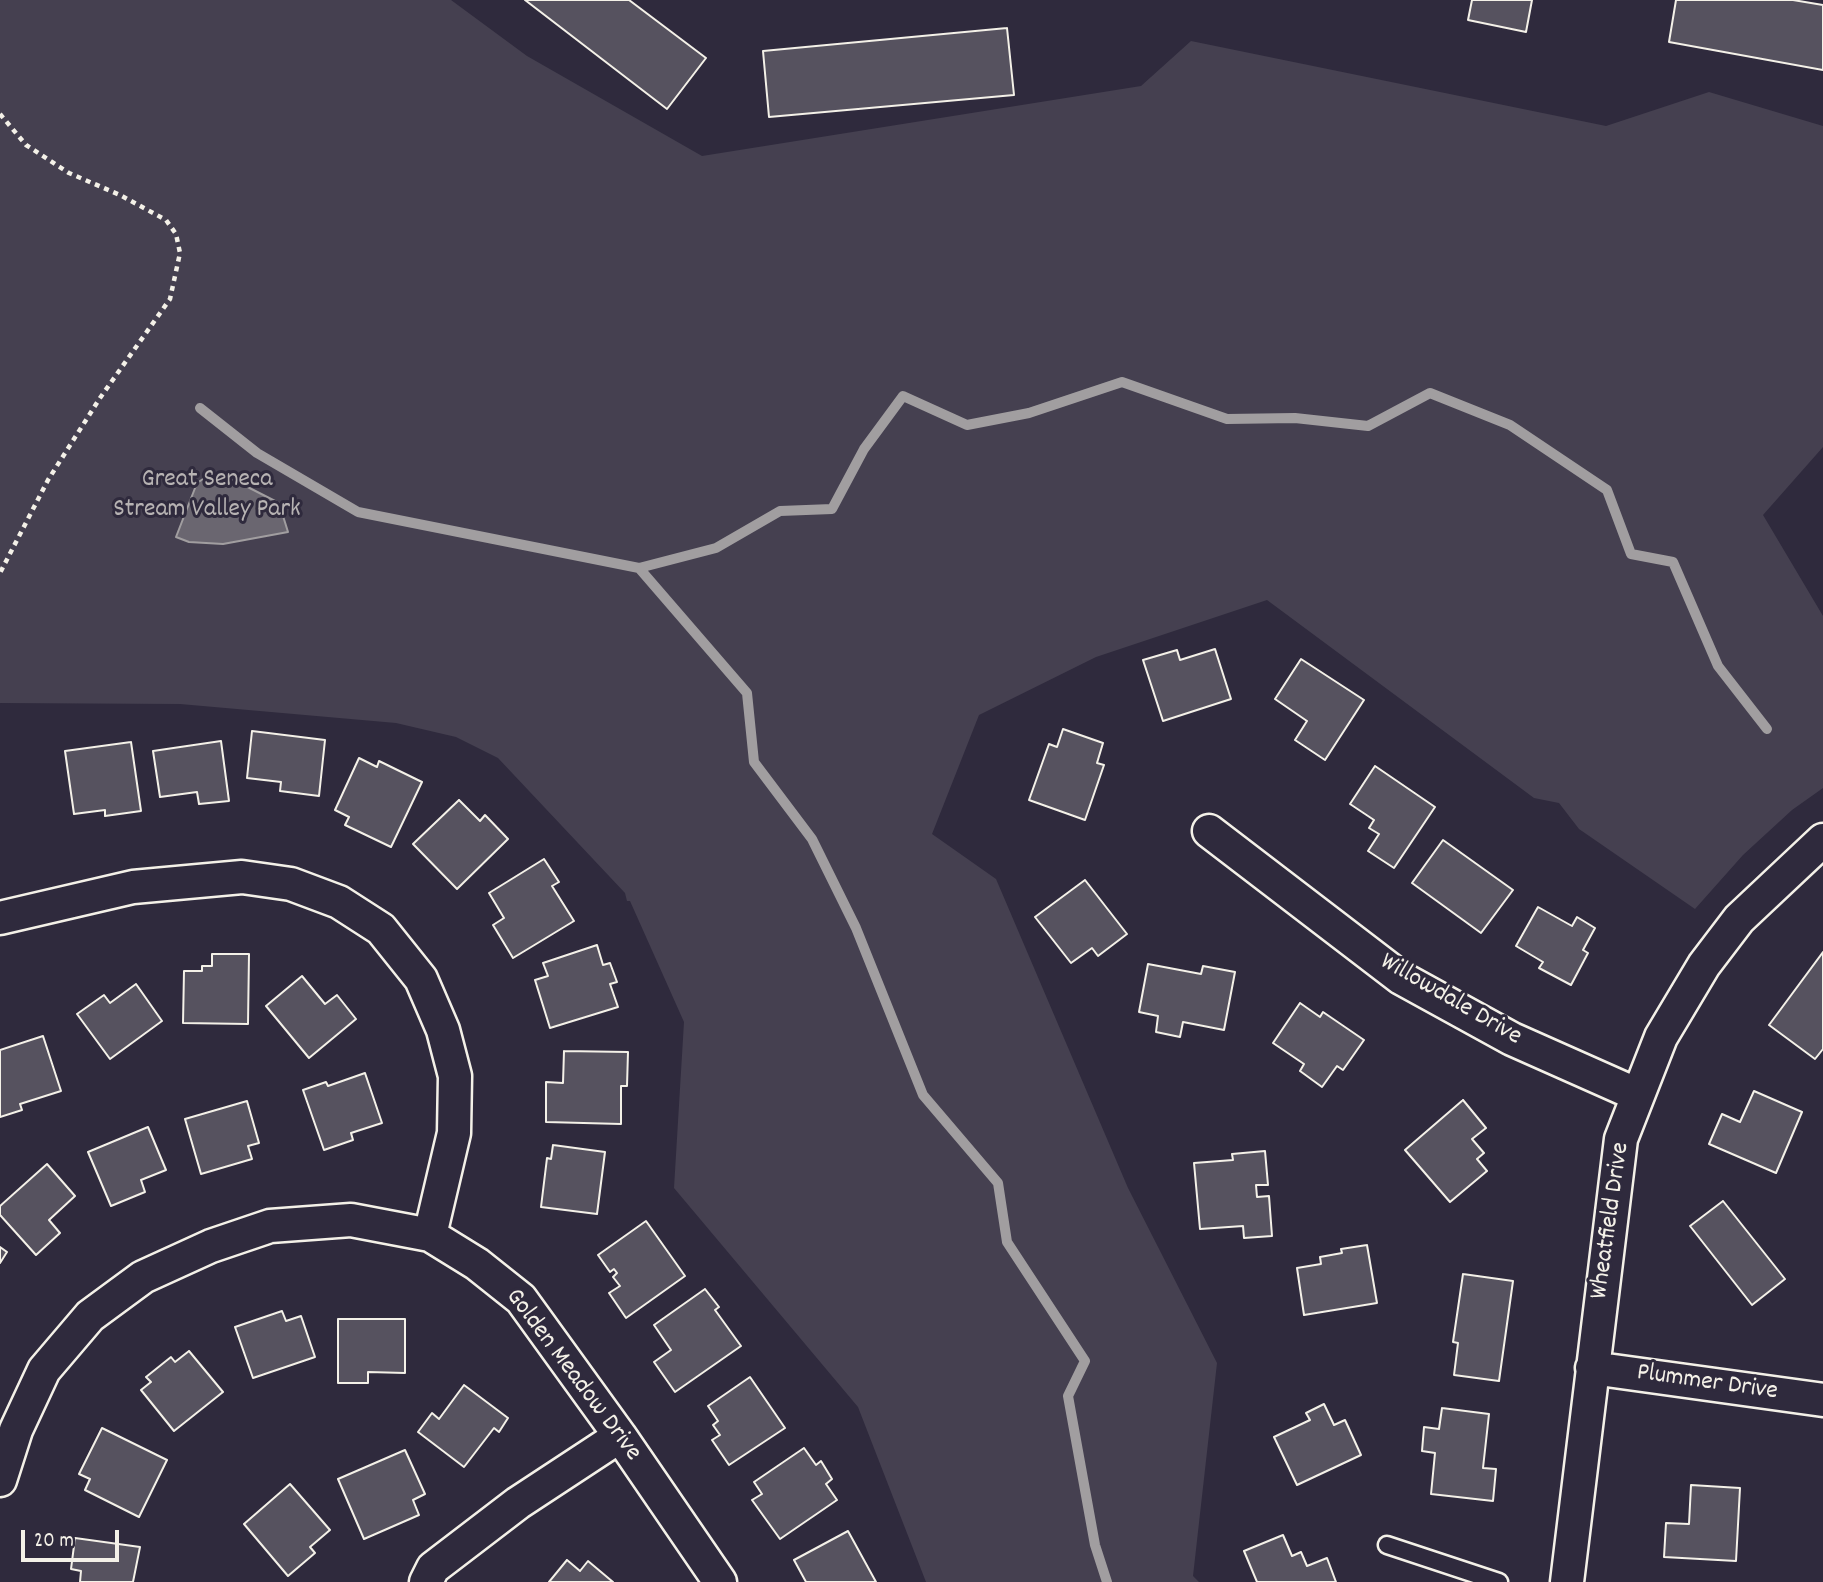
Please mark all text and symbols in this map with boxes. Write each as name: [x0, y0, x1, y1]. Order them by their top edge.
park label: Great Seneca Stream Valley Park: [113, 465, 301, 526]
street label: Willowdale Drive: [1374, 948, 1526, 1054]
street label: Wheatfield Drive: [1586, 1141, 1638, 1301]
street label: Golden Meadow Drive: [497, 1284, 647, 1468]
street label: Plummer Drive: [1634, 1359, 1780, 1409]
scale bar: [24, 1516, 122, 1560]
text: 20 m: [34, 1527, 74, 1557]

